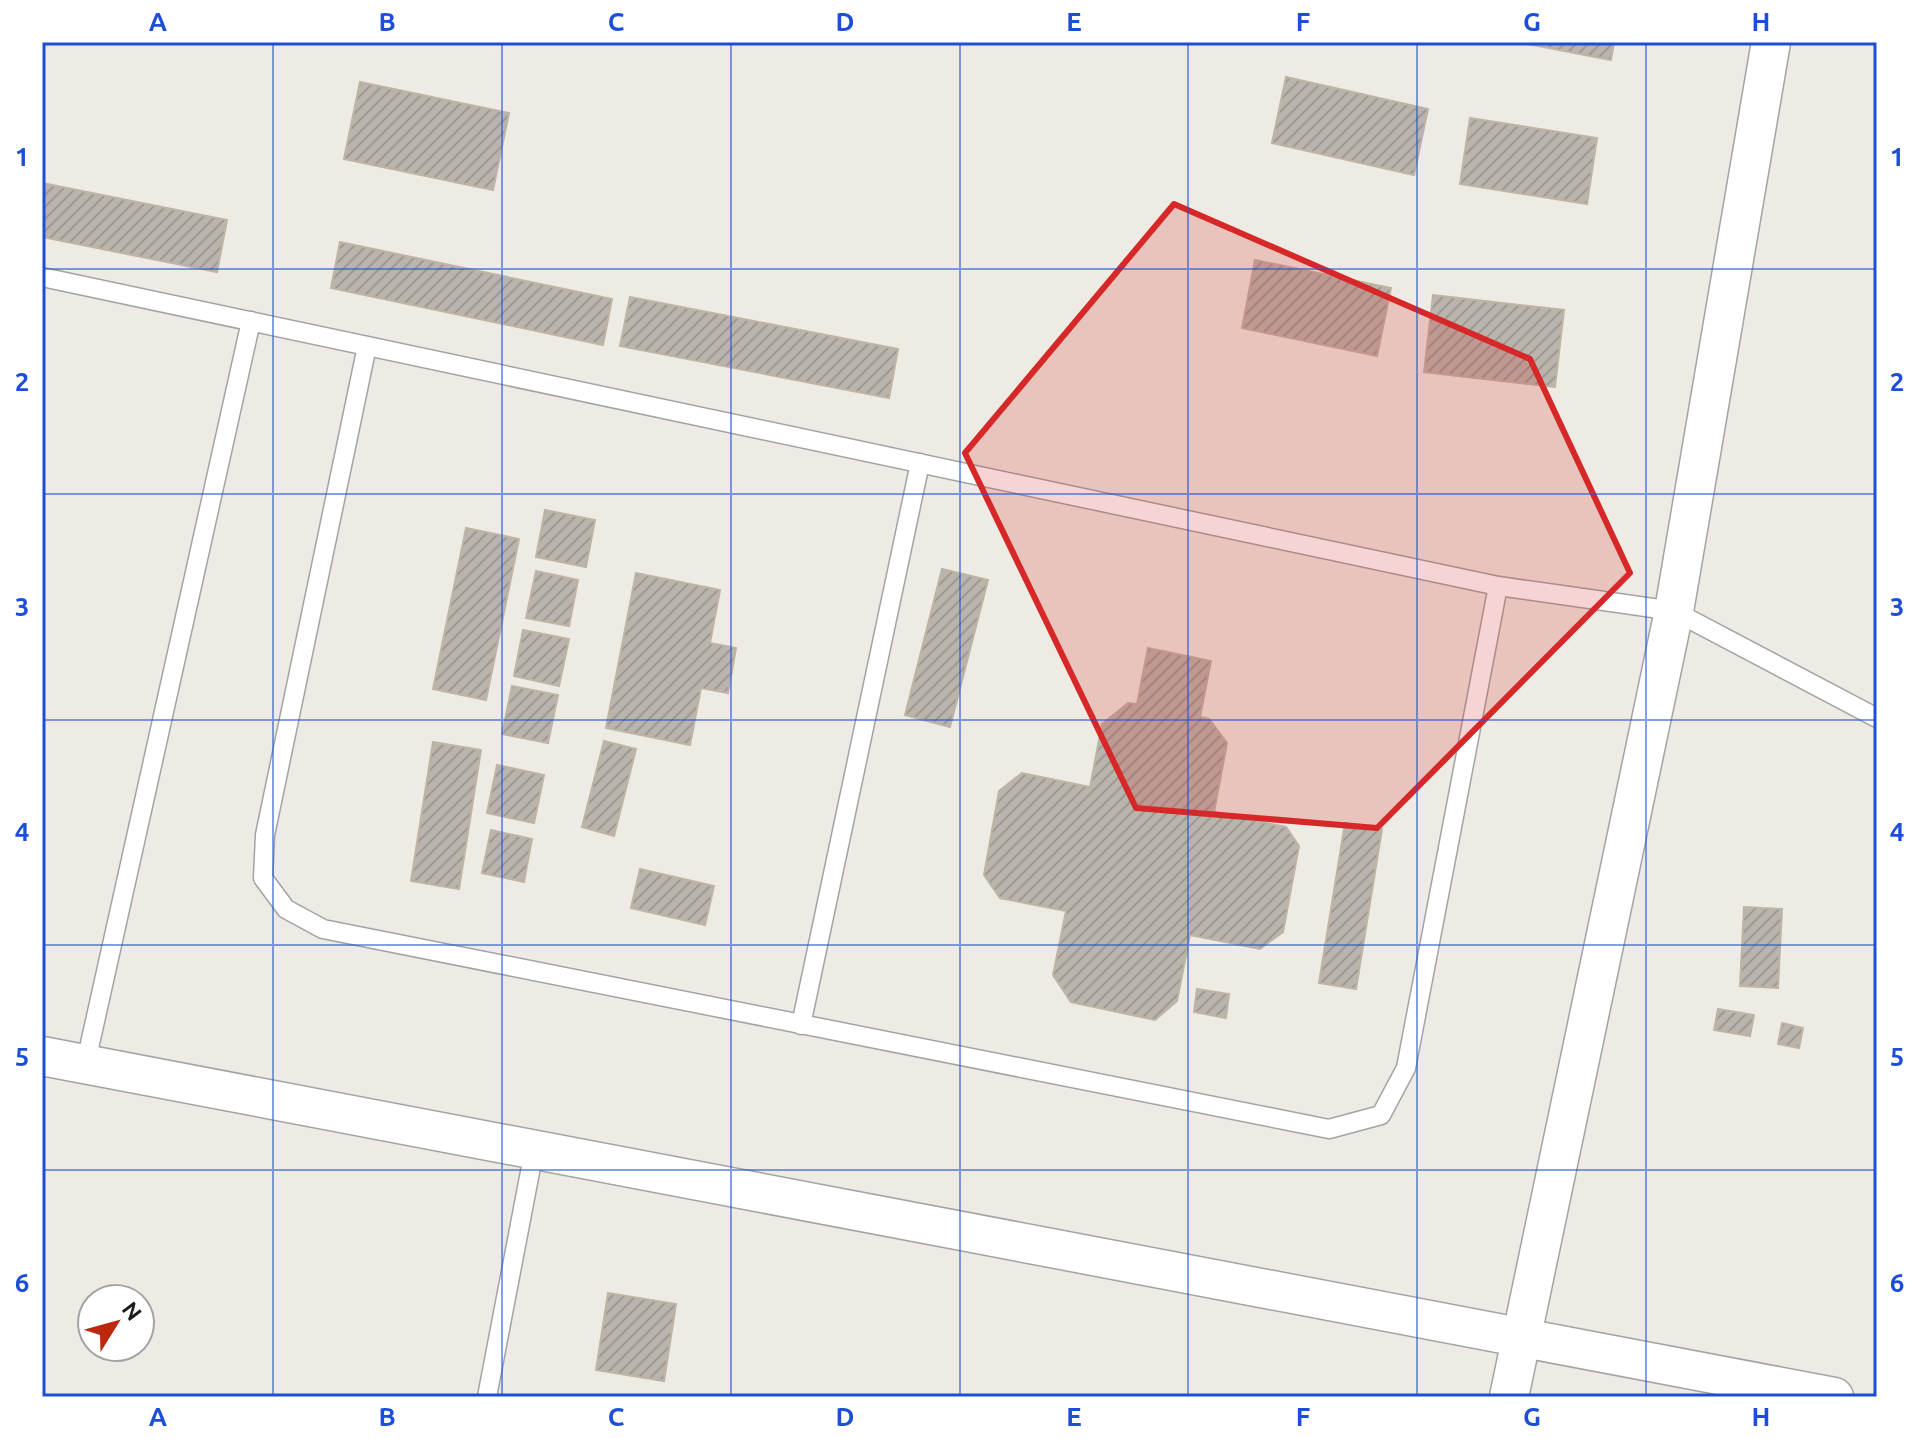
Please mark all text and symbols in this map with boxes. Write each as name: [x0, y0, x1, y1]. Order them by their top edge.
text: A: [149, 7, 168, 36]
text: B: [378, 7, 396, 36]
text: C: [608, 7, 625, 36]
text: D: [836, 7, 854, 36]
text: E: [1066, 7, 1082, 36]
text: F: [1296, 7, 1310, 36]
text: G: [1523, 7, 1541, 36]
text: H: [1752, 7, 1770, 36]
text: 1: [15, 142, 29, 171]
text: 1: [1890, 142, 1904, 171]
text: 2: [15, 367, 29, 396]
text: 2: [1890, 367, 1904, 396]
text: 3: [15, 592, 29, 621]
text: 3: [1890, 592, 1904, 621]
text: 4: [15, 817, 29, 846]
text: 4: [1890, 817, 1904, 846]
text: 5: [15, 1042, 29, 1071]
text: 5: [1890, 1042, 1904, 1071]
text: 6: [15, 1268, 29, 1297]
text: 6: [1890, 1268, 1904, 1297]
north arrow: [76, 1283, 156, 1363]
text: N: [117, 1297, 147, 1325]
text: A: [149, 1402, 168, 1431]
text: B: [378, 1402, 396, 1431]
text: C: [608, 1402, 625, 1431]
text: D: [836, 1402, 854, 1431]
text: E: [1066, 1402, 1082, 1431]
text: F: [1296, 1402, 1310, 1431]
text: G: [1523, 1402, 1541, 1431]
text: H: [1752, 1402, 1770, 1431]

